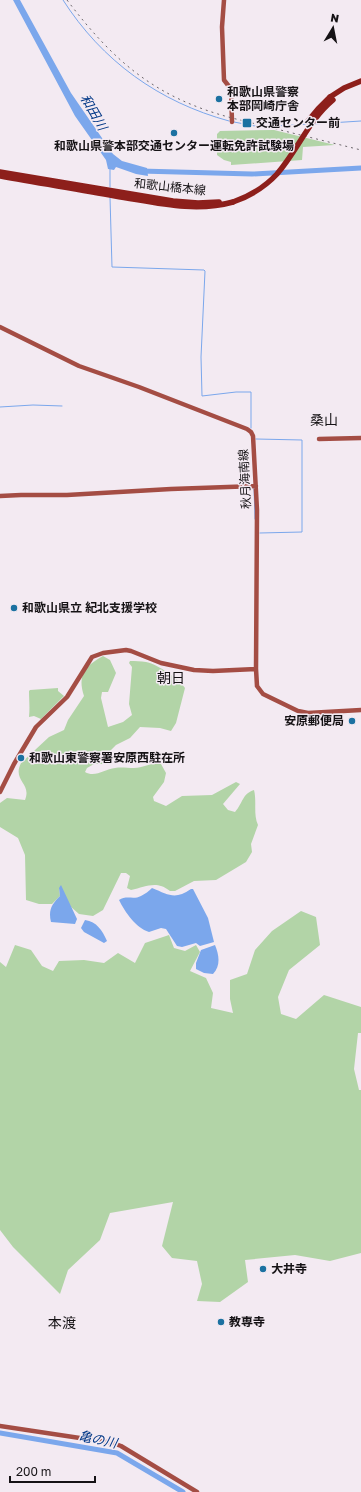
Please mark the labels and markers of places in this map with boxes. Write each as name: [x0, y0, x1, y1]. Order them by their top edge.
place label: 和歌山県警察 本部岡崎庁舎: [227, 84, 299, 113]
marker: 和歌山県警察 本部岡崎庁舎: [214, 94, 224, 104]
place label: 交通センター前: [256, 115, 340, 130]
marker: 交通センター前: [241, 117, 253, 129]
marker: 和歌山県警本部交通センター運転免許試験場: [169, 128, 179, 138]
place label: 和歌山県警本部交通センター運転免許試験場: [54, 138, 294, 153]
place label: 和歌山県立 紀北支援学校: [22, 600, 157, 615]
marker: 和歌山県立 紀北支援学校: [9, 603, 19, 613]
place label: 安原郵便局: [284, 713, 344, 728]
marker: 安原郵便局: [347, 716, 357, 726]
place label: 和歌山東警察署安原西駐在所: [29, 750, 185, 765]
marker: 和歌山東警察署安原西駐在所: [16, 753, 26, 763]
place label: 大井寺: [271, 1261, 307, 1276]
marker: 大井寺: [258, 1264, 268, 1274]
place label: 教専寺: [229, 1314, 265, 1329]
marker: 教専寺: [216, 1317, 226, 1327]

